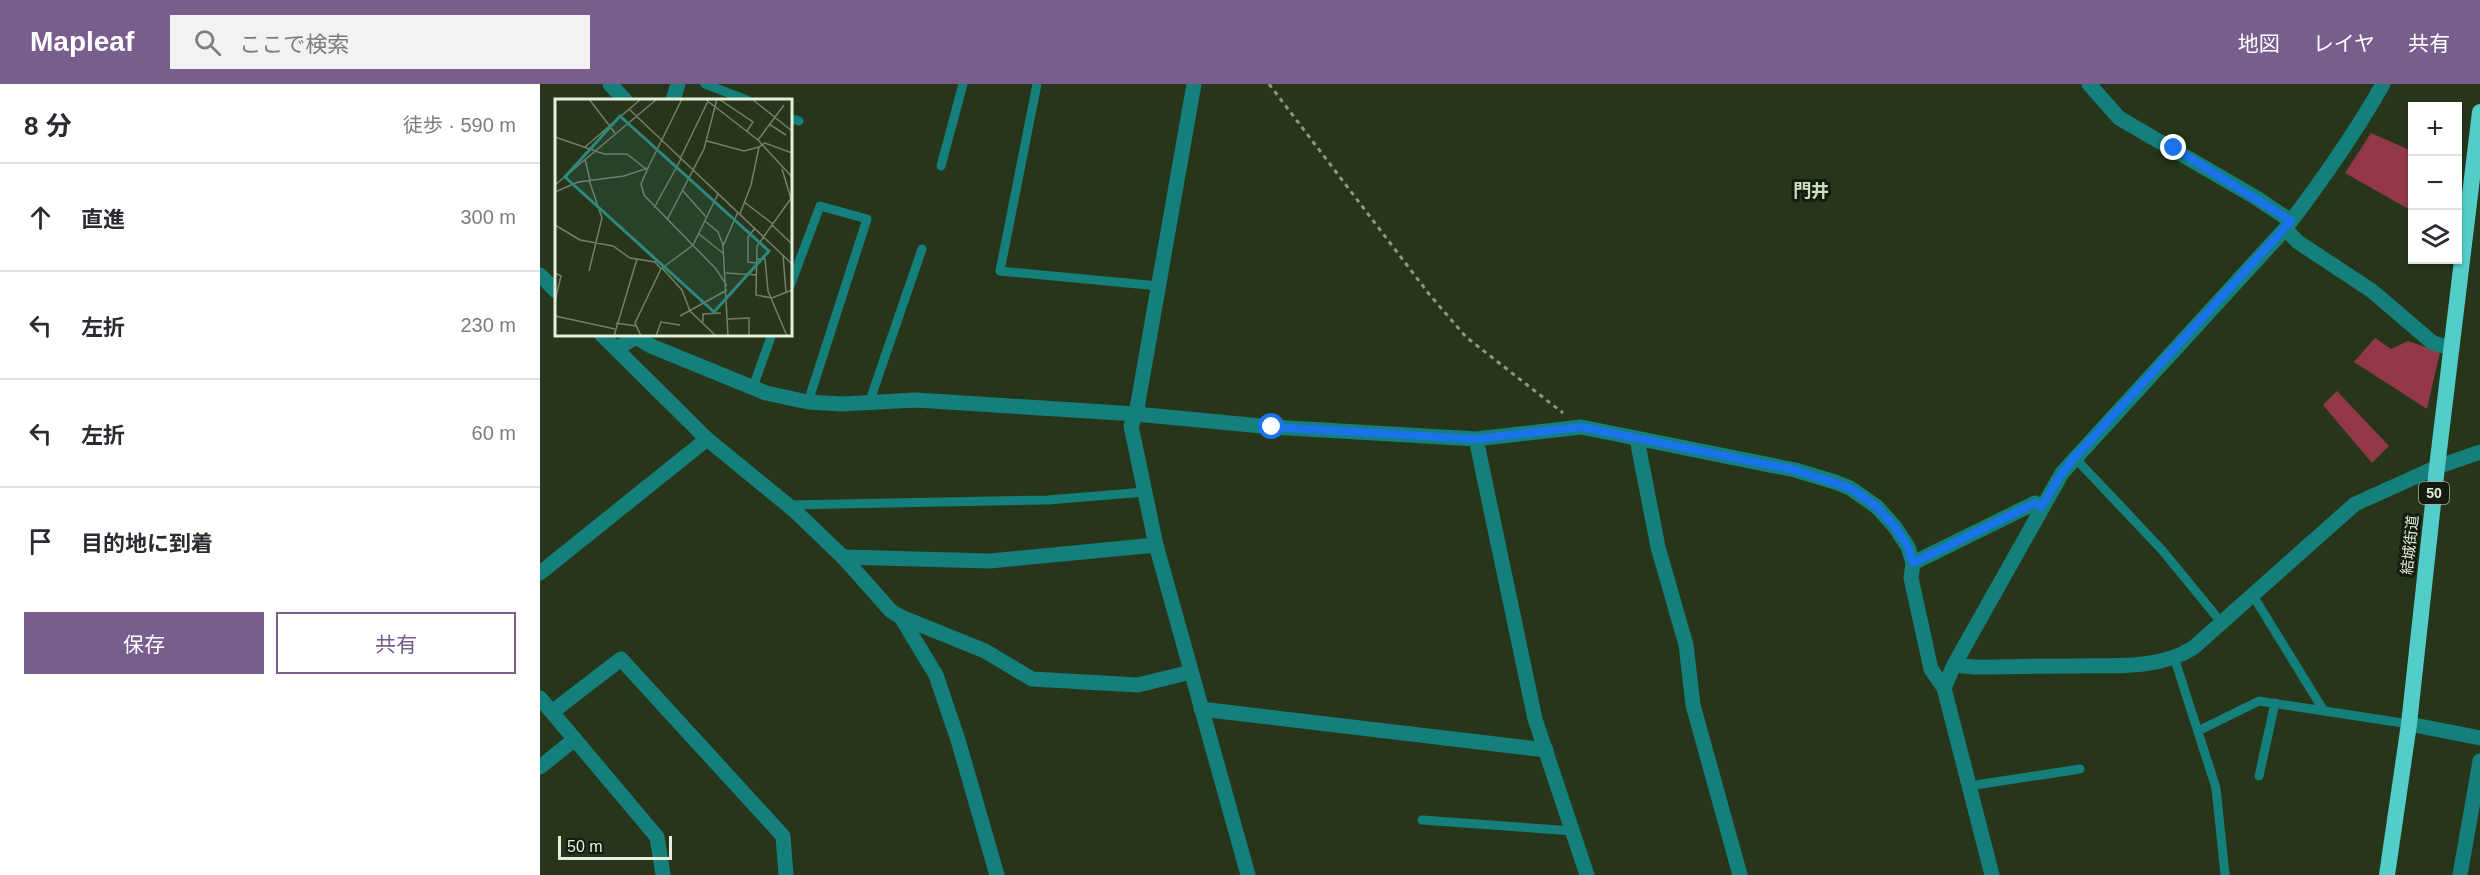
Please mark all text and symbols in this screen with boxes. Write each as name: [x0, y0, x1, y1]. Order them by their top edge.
search box: [170, 15, 590, 69]
text: Mapleaf: [30, 26, 134, 57]
icon: search: [191, 26, 224, 59]
text: ここで検索: [239, 32, 349, 57]
text: 地図: [2238, 32, 2280, 55]
text: レイヤ: [2313, 32, 2375, 55]
text: 共有: [2408, 32, 2450, 55]
inset map: [555, 99, 792, 336]
map controls: [2408, 102, 2462, 264]
button: +: [2408, 102, 2462, 156]
text: 8 分: [24, 111, 72, 141]
text: 徒歩 · 590 m: [403, 114, 516, 136]
route end: [2160, 134, 2186, 160]
button: −: [2408, 156, 2462, 210]
district label: 門井: [1793, 181, 1829, 201]
icon: ahead: [24, 201, 57, 234]
text: 300 m: [460, 206, 516, 228]
text: 直進: [81, 207, 125, 232]
button: layers: [2408, 210, 2462, 264]
icon: left: [24, 309, 57, 342]
text: 230 m: [460, 314, 516, 336]
text: 左折: [81, 315, 125, 340]
route start: [1258, 413, 1284, 439]
icon: left: [24, 417, 57, 450]
text: 60 m: [472, 422, 516, 444]
text: 左折: [81, 423, 125, 448]
road number: 50: [2419, 482, 2449, 504]
street label: 結城街道: [2398, 514, 2421, 576]
icon: arrive: [24, 525, 57, 558]
text: 目的地に到着: [81, 531, 213, 556]
button: 保存: [24, 612, 264, 674]
button: 共有: [276, 612, 516, 674]
scale bar: [558, 833, 672, 860]
text: 50 m: [567, 838, 603, 855]

